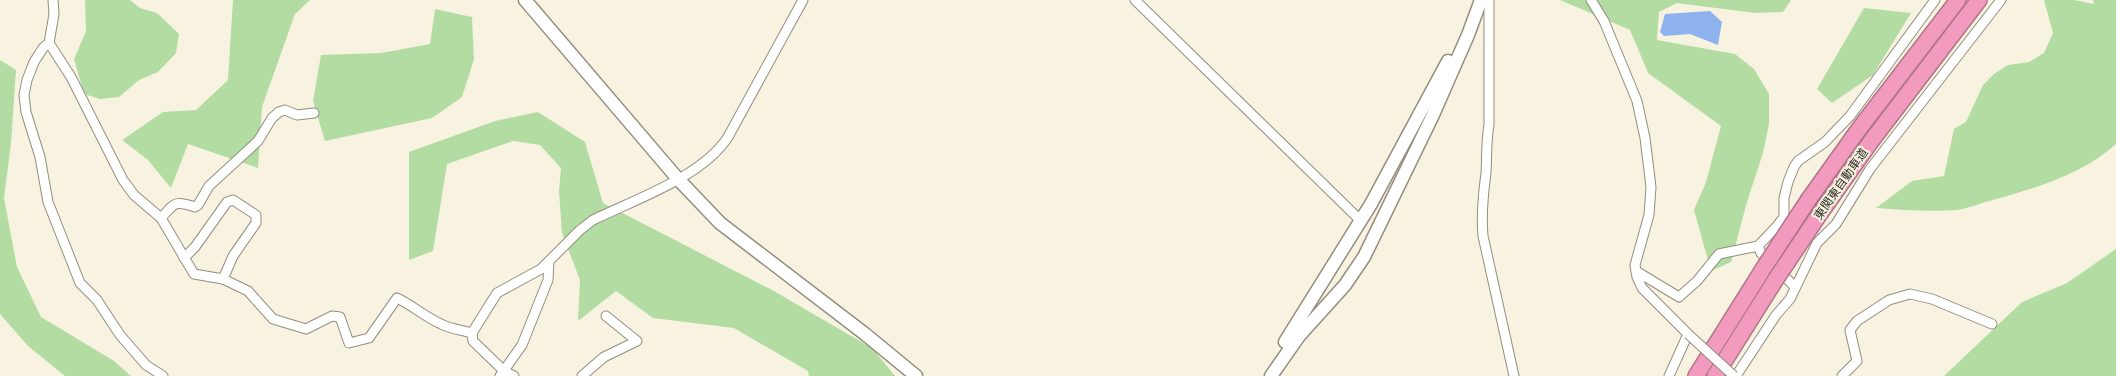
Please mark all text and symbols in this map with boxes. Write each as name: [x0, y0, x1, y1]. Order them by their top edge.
street label: 東関東自動車道: [1811, 146, 1871, 222]

